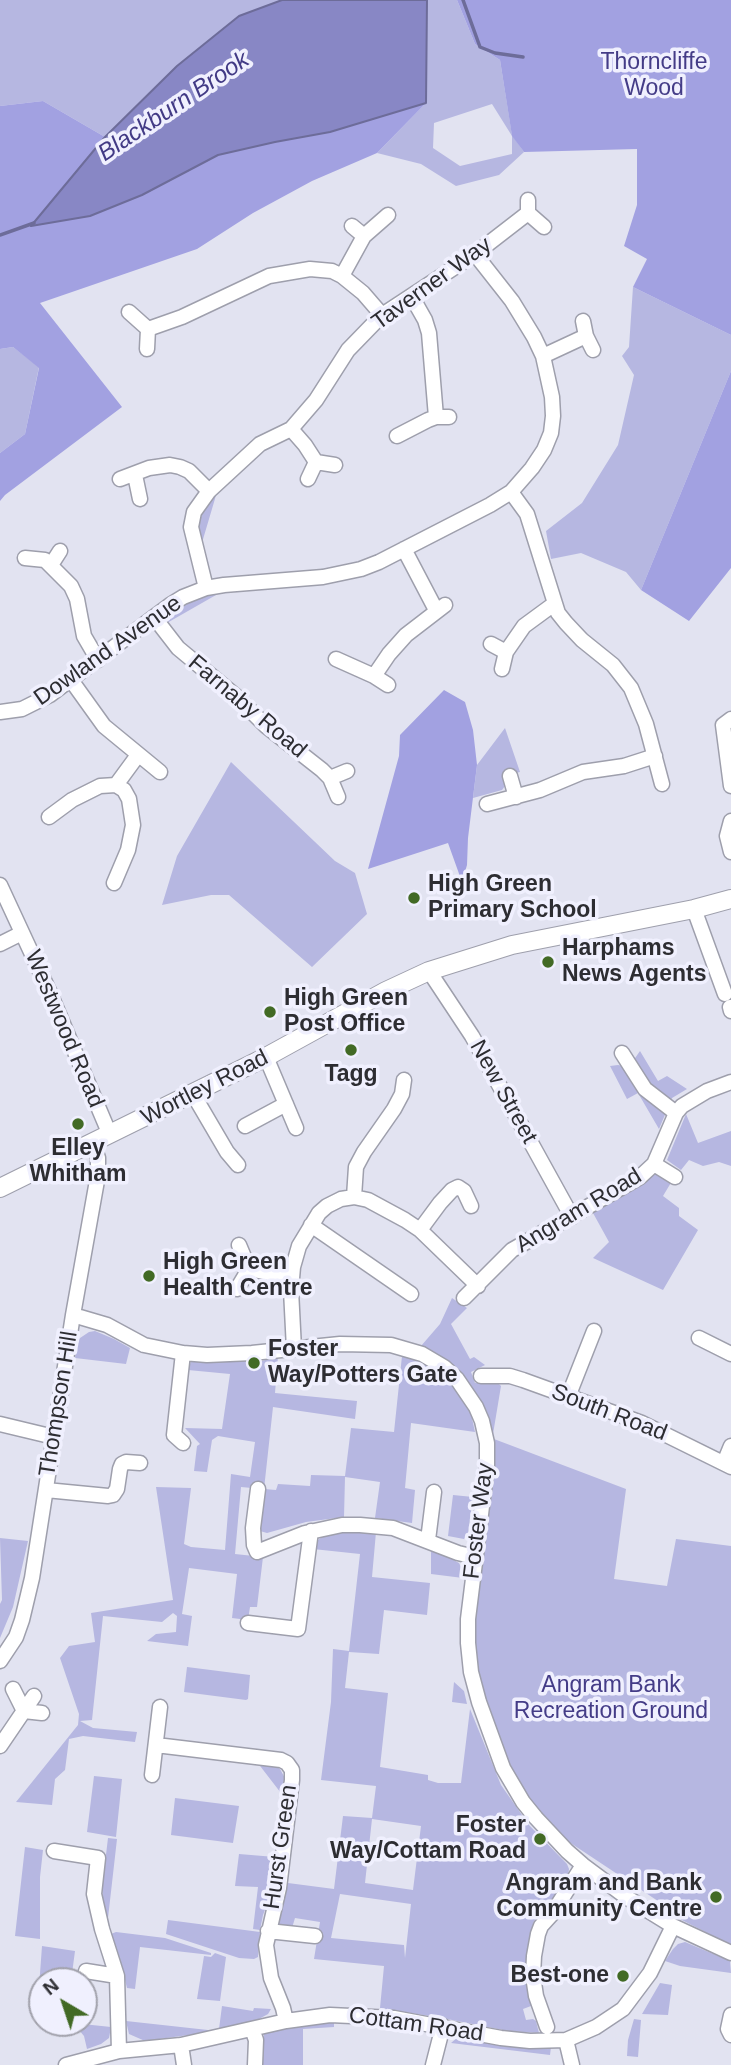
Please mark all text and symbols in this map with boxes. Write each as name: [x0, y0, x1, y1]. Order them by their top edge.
water label: Blackburn Brook: [93, 46, 255, 168]
park label: Thorncliffe Wood: [601, 49, 707, 103]
street label: Taverner Way: [367, 231, 497, 337]
street label: Dowland Avenue: [29, 590, 187, 712]
street label: Farnaby Road: [182, 650, 312, 764]
place label: High Green Primary School: [428, 871, 597, 925]
marker: High Green Primary School: [406, 890, 422, 906]
place label: Harphams News Agents: [562, 935, 706, 989]
street label: Westwood Road: [18, 946, 110, 1112]
marker: Harphams News Agents: [540, 954, 556, 970]
place label: High Green Post Office: [284, 985, 408, 1039]
marker: High Green Post Office: [262, 1004, 278, 1020]
street label: New Street: [463, 1036, 543, 1148]
marker: Tagg: [343, 1042, 359, 1058]
street label: Wortley Road: [137, 1044, 273, 1132]
place label: Tagg: [324, 1061, 378, 1089]
marker: Elley Whitham: [70, 1116, 86, 1132]
place label: Elley Whitham: [29, 1135, 127, 1189]
street label: Angram Road: [511, 1163, 647, 1259]
place label: High Green Health Centre: [163, 1249, 313, 1303]
marker: High Green Health Centre: [141, 1268, 157, 1284]
street label: Thompson Hill: [34, 1329, 84, 1479]
place label: Foster Way/Potters Gate: [268, 1336, 458, 1390]
marker: Foster Way/Potters Gate: [246, 1355, 262, 1371]
street label: South Road: [547, 1378, 671, 1448]
street label: Foster Way: [458, 1461, 500, 1581]
park label: Angram Bank Recreation Ground: [514, 1672, 708, 1726]
street label: Hurst Green: [259, 1783, 303, 1911]
place label: Foster Way/Cottam Road: [330, 1812, 526, 1866]
marker: Foster Way/Cottam Road: [532, 1831, 548, 1847]
place label: Angram and Bank Community Centre: [496, 1870, 702, 1924]
marker: Angram and Bank Community Centre: [708, 1889, 724, 1905]
place label: Best-one: [511, 1962, 609, 1990]
north arrow: [28, 1967, 98, 2037]
marker: Best-one: [615, 1968, 631, 1984]
text: N: [39, 1974, 63, 1999]
street label: Cottam Road: [347, 2002, 485, 2048]

